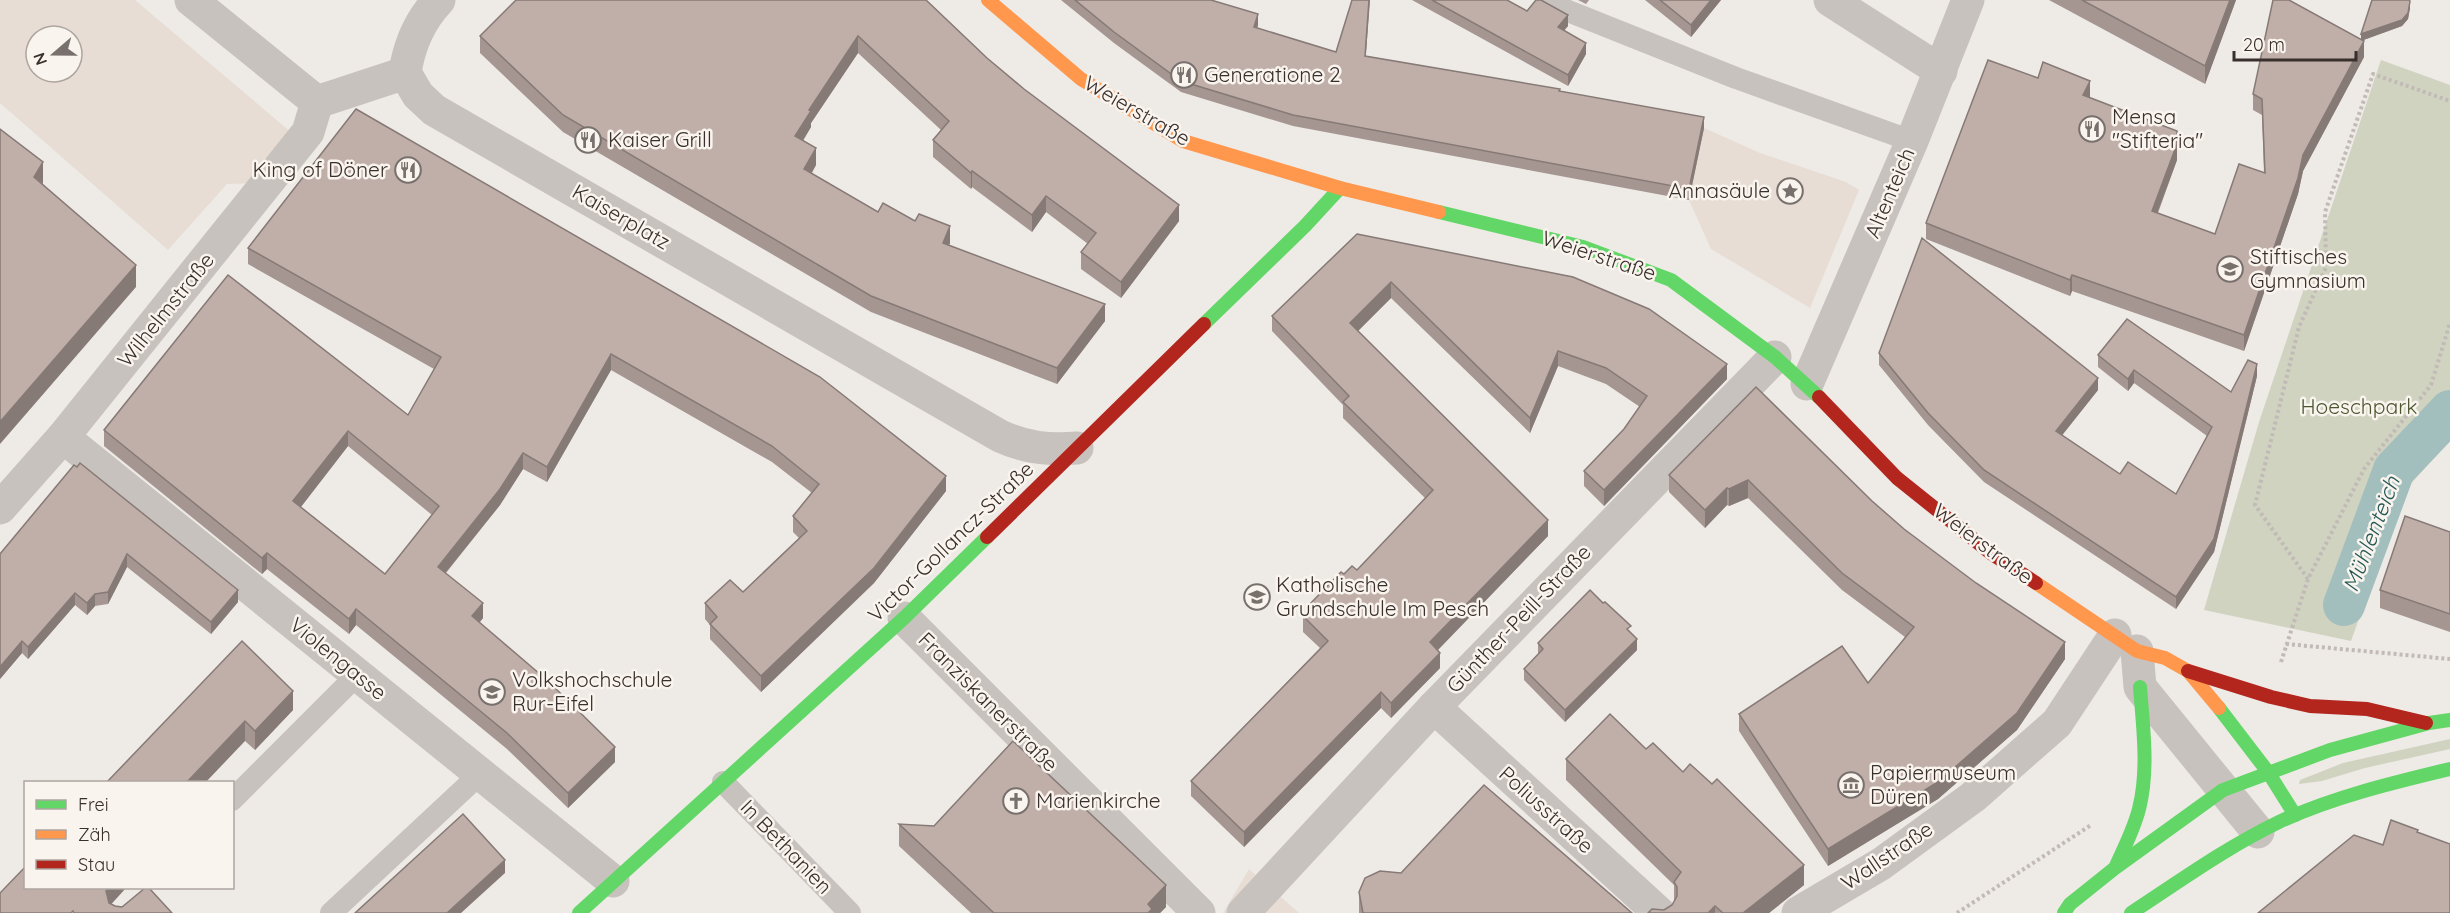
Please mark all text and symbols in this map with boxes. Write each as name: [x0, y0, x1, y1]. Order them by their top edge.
north arrow: [24, 24, 84, 84]
scale bar: [2234, 24, 2356, 62]
text: 20 m: [2243, 33, 2285, 56]
text: N: [28, 50, 51, 68]
restaurant icon: Generatione 2: [1169, 60, 1199, 90]
place label: Generatione 2: [1204, 61, 1341, 87]
street label: Weierstraße: [1080, 69, 1195, 151]
place label: Mensa "Stifteria": [2112, 103, 2203, 153]
restaurant icon: Mensa "Stifteria": [2077, 114, 2107, 144]
restaurant icon: Kaiser Grill: [573, 125, 603, 155]
place label: Kaiser Grill: [608, 126, 712, 152]
street label: Altenteich: [1858, 144, 1920, 242]
restaurant icon: King of Döner: [393, 155, 423, 185]
place label: King of Döner: [253, 156, 388, 182]
place icon: Annasäule: [1775, 176, 1805, 206]
place label: Annasäule: [1668, 177, 1770, 203]
street label: Kaiserplatz: [568, 178, 675, 255]
street label: Weierstraße: [1539, 224, 1660, 286]
place label: Stiftisches Gymnasium: [2250, 243, 2366, 293]
street label: Wilhelmstraße: [111, 247, 219, 372]
school or university icon: Stiftisches Gymnasium: [2215, 254, 2245, 284]
park label: Hoeschpark: [2300, 393, 2418, 419]
street label: Victor-Gollancz-Straße: [862, 455, 1039, 627]
water label: Mühlenteich: [2336, 472, 2406, 596]
street label: Weierstraße: [1928, 497, 2039, 589]
street label: Günther-Peill-Straße: [1441, 539, 1596, 698]
place label: Katholische Grundschule Im Pesch: [1276, 571, 1489, 621]
school or university icon: Katholische Grundschule Im Pesch: [1242, 582, 1272, 612]
street label: Violengasse: [285, 611, 392, 705]
street label: Franziskanerstraße: [913, 626, 1064, 777]
place label: Volkshochschule Rur-Eifel: [512, 666, 672, 716]
school or university icon: Volkshochschule Rur-Eifel: [477, 677, 507, 707]
place label: Papiermuseum Düren: [1870, 759, 2016, 809]
street label: Poliusstraße: [1494, 760, 1599, 858]
museum icon: Papiermuseum Düren: [1836, 770, 1866, 800]
legend: [24, 781, 234, 889]
church icon: Marienkirche: [1001, 786, 1031, 816]
place label: Marienkirche: [1036, 787, 1161, 813]
text: Frei: [78, 793, 109, 816]
street label: In Bethanien: [735, 794, 838, 899]
street label: Wallstraße: [1836, 815, 1937, 895]
text: Zäh: [78, 823, 111, 846]
text: Stau: [78, 853, 115, 876]

